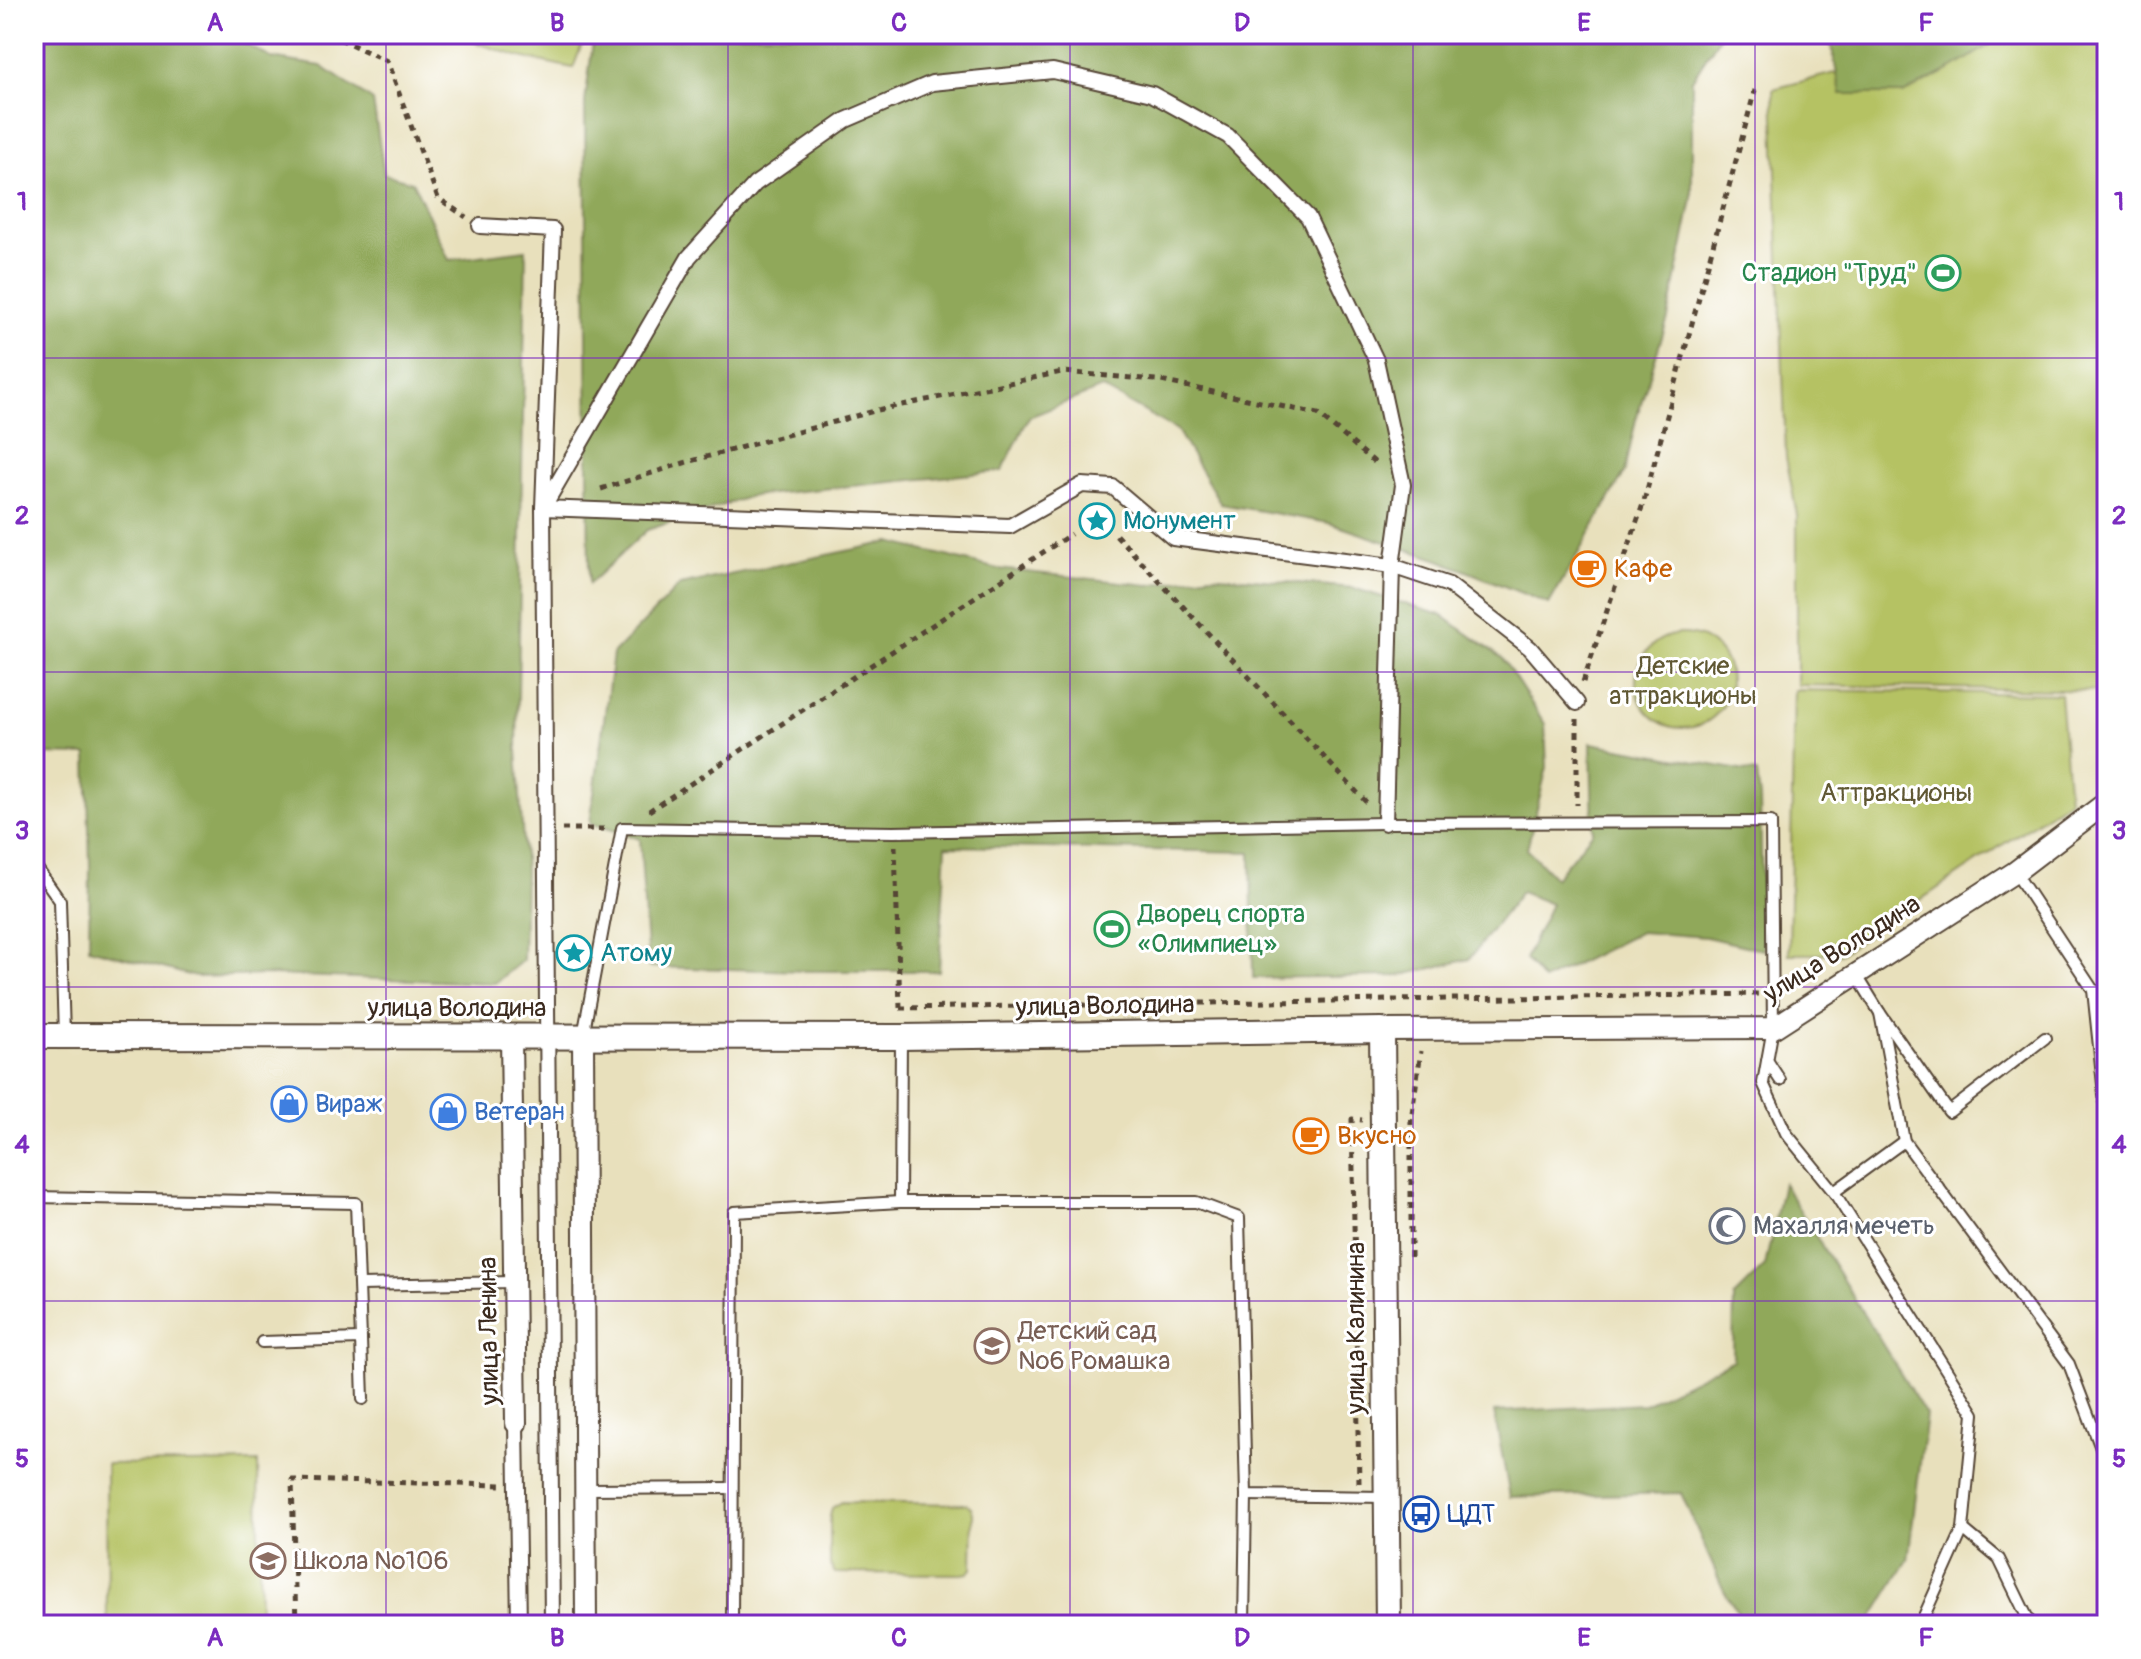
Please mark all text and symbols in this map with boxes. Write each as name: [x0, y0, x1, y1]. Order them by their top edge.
text: A: [207, 7, 224, 39]
text: B: [550, 7, 564, 39]
text: C: [891, 7, 907, 39]
text: D: [1234, 7, 1250, 39]
text: E: [1577, 7, 1591, 39]
text: F: [1918, 7, 1934, 39]
text: 1: [17, 186, 27, 218]
text: 1: [2114, 186, 2124, 218]
sports icon: Стадион "Труд": [1924, 254, 1962, 292]
place label: Стадион "Труд": [1742, 257, 1917, 289]
text: 2: [15, 500, 29, 532]
text: 2: [2112, 500, 2126, 532]
place icon: Монумент: [1078, 502, 1116, 540]
place label: Монумент: [1123, 505, 1236, 537]
cafe icon: Кафе: [1569, 550, 1607, 588]
place label: Кафе: [1614, 553, 1672, 585]
park label: Детские аттракционы: [1609, 650, 1757, 712]
park label: Аттракционы: [1820, 777, 1972, 809]
text: 3: [15, 815, 29, 847]
text: 3: [2112, 815, 2126, 847]
street label: улица Володина: [1757, 888, 1926, 1011]
place label: Дворец спорта «Олимпиец»: [1137, 898, 1305, 960]
sports icon: Дворец спорта «Олимпиец»: [1093, 910, 1131, 948]
place icon: Атому: [555, 934, 593, 972]
place label: Атому: [600, 937, 672, 969]
street label: улица Володина: [1014, 988, 1195, 1024]
street label: улица Володина: [367, 992, 546, 1024]
shop icon: Вираж: [270, 1085, 308, 1123]
place label: Вираж: [315, 1088, 383, 1120]
shop icon: Ветеран: [429, 1093, 467, 1131]
place label: Ветеран: [474, 1096, 565, 1128]
cafe icon: Вкусно: [1292, 1117, 1330, 1155]
place label: Вкусно: [1337, 1120, 1416, 1152]
text: 4: [14, 1129, 30, 1161]
text: 4: [2111, 1129, 2127, 1161]
mosque icon: Махалля мечеть: [1708, 1207, 1746, 1245]
place label: Махалля мечеть: [1753, 1210, 1935, 1242]
street label: улица Калинина: [1340, 1242, 1372, 1415]
street label: улица Ленина: [472, 1257, 506, 1406]
place label: Детский сад №6 Ромашка: [1017, 1315, 1170, 1377]
school or university icon: Детский сад №6 Ромашка: [973, 1327, 1011, 1365]
text: 5: [15, 1443, 29, 1475]
text: 5: [2112, 1443, 2126, 1475]
bus stop icon: ЦДТ: [1402, 1495, 1440, 1533]
place label: ЦДТ: [1447, 1498, 1496, 1530]
school or university icon: Школа №106: [249, 1542, 287, 1580]
place label: Школа №106: [294, 1545, 449, 1577]
text: A: [207, 1622, 224, 1654]
text: B: [550, 1622, 564, 1654]
text: C: [891, 1622, 907, 1654]
text: D: [1234, 1622, 1250, 1654]
text: E: [1577, 1622, 1591, 1654]
text: F: [1918, 1622, 1934, 1654]

